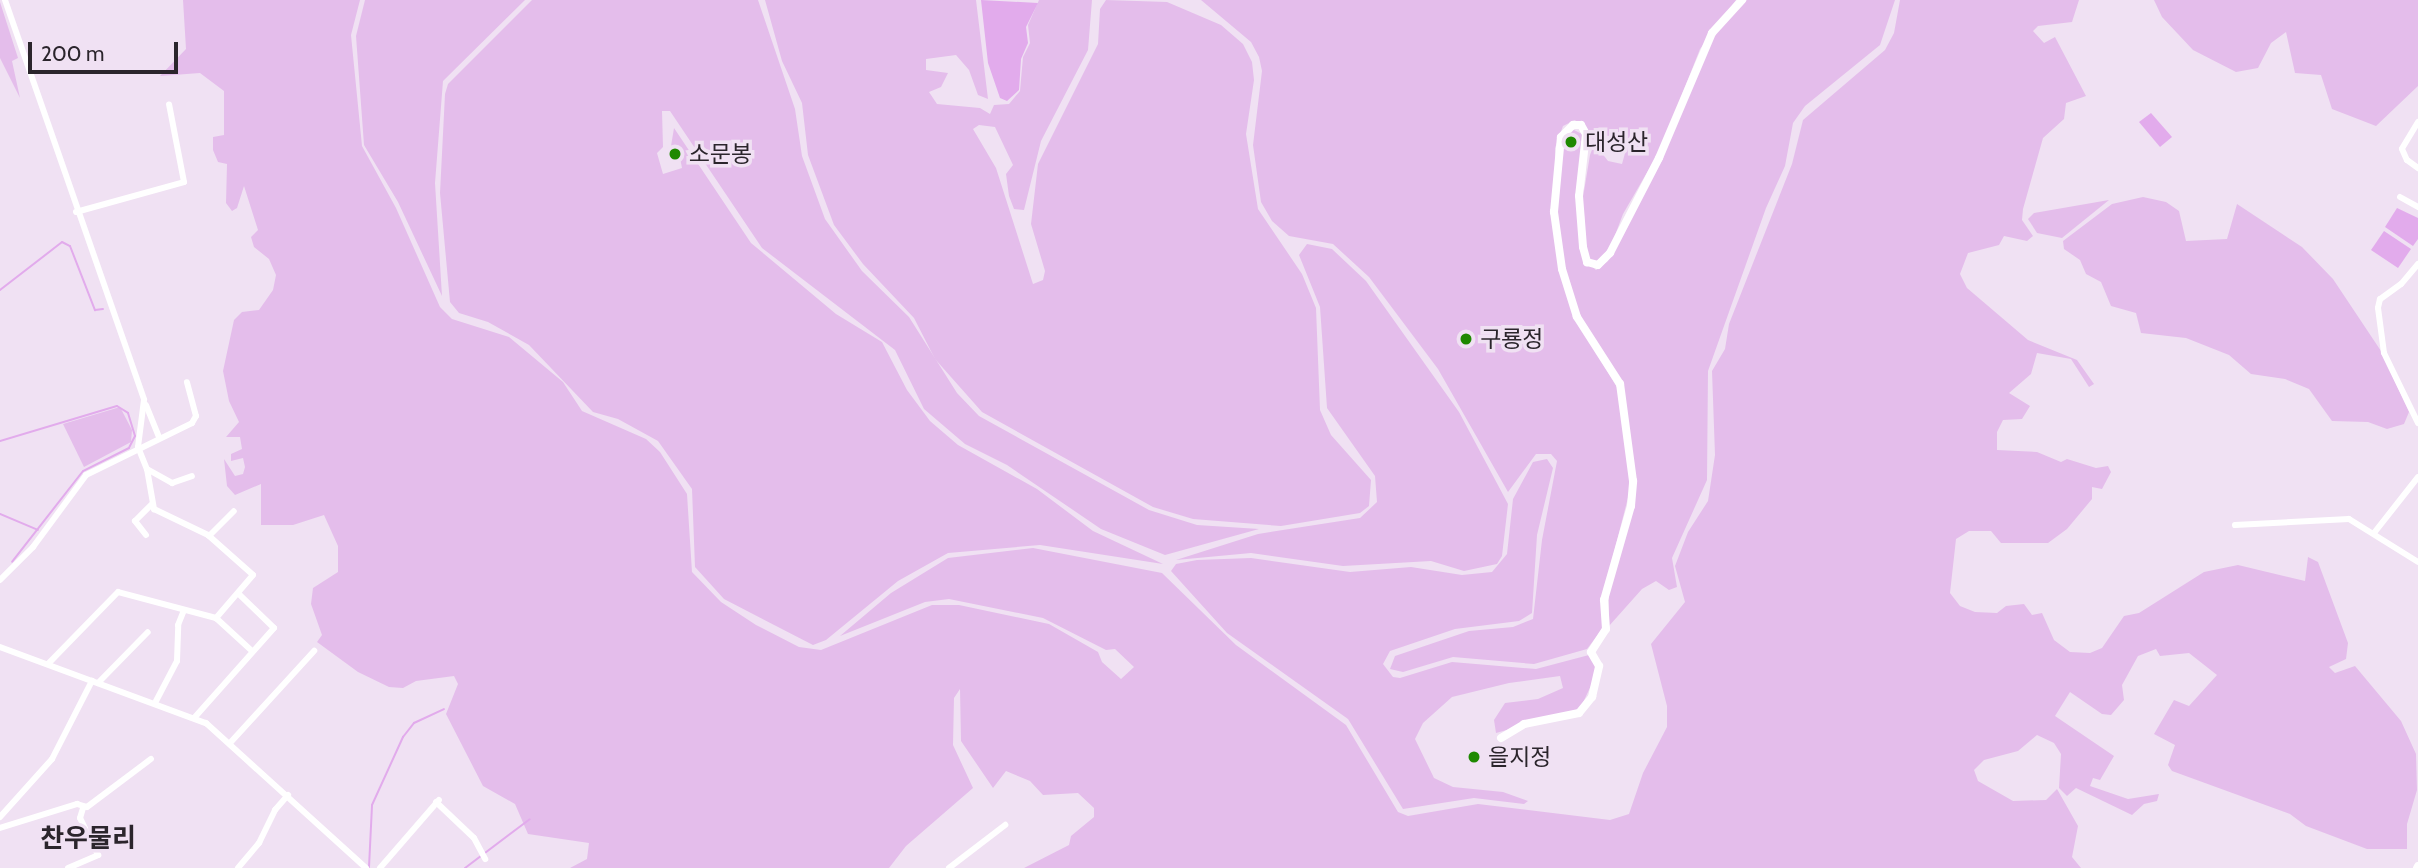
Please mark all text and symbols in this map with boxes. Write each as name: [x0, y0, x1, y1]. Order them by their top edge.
scale bar: [32, 28, 182, 72]
text: 200 m: [41, 41, 104, 66]
place label: 대성산: [1585, 128, 1648, 156]
marker: 대성산: [1563, 134, 1579, 150]
place label: 소문봉: [689, 140, 752, 168]
marker: 소문봉: [667, 146, 683, 162]
place label: 구룡정: [1480, 325, 1543, 353]
marker: 구룡정: [1458, 331, 1474, 347]
place label: 을지정: [1488, 743, 1551, 771]
marker: 을지정: [1466, 749, 1482, 765]
district label: 찬우물리: [40, 823, 136, 855]

